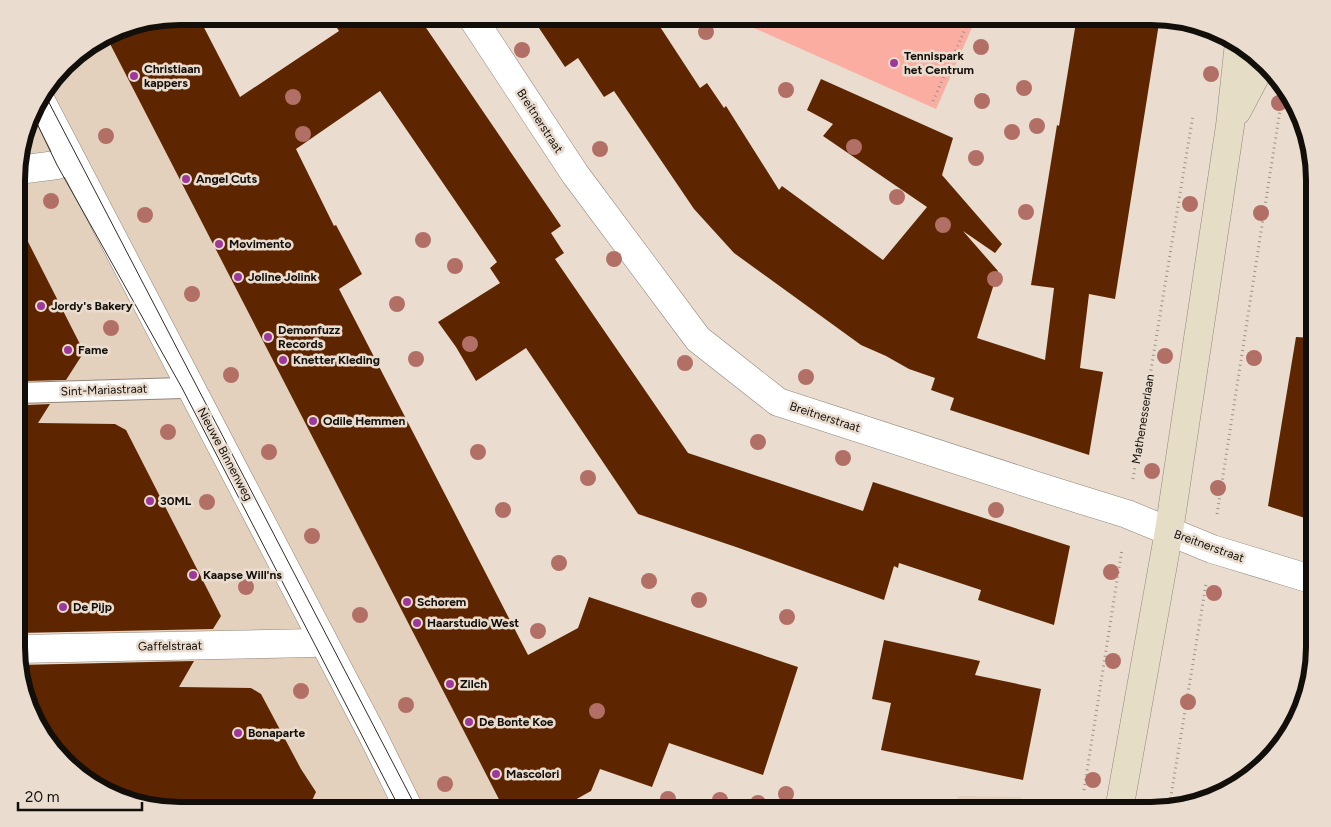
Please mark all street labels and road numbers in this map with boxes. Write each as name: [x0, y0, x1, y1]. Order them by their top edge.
street label: Breitnerstraat: [514, 86, 566, 156]
street label: Mathenesserlaan: [1129, 373, 1157, 465]
street label: Sint-Mariastraat: [60, 381, 148, 399]
street label: Breitnerstraat: [788, 399, 863, 435]
street label: Nieuwe Binnenweg: [194, 405, 256, 503]
street label: Breitnerstraat: [1172, 527, 1246, 565]
street label: Gaffelstraat: [138, 638, 203, 654]

